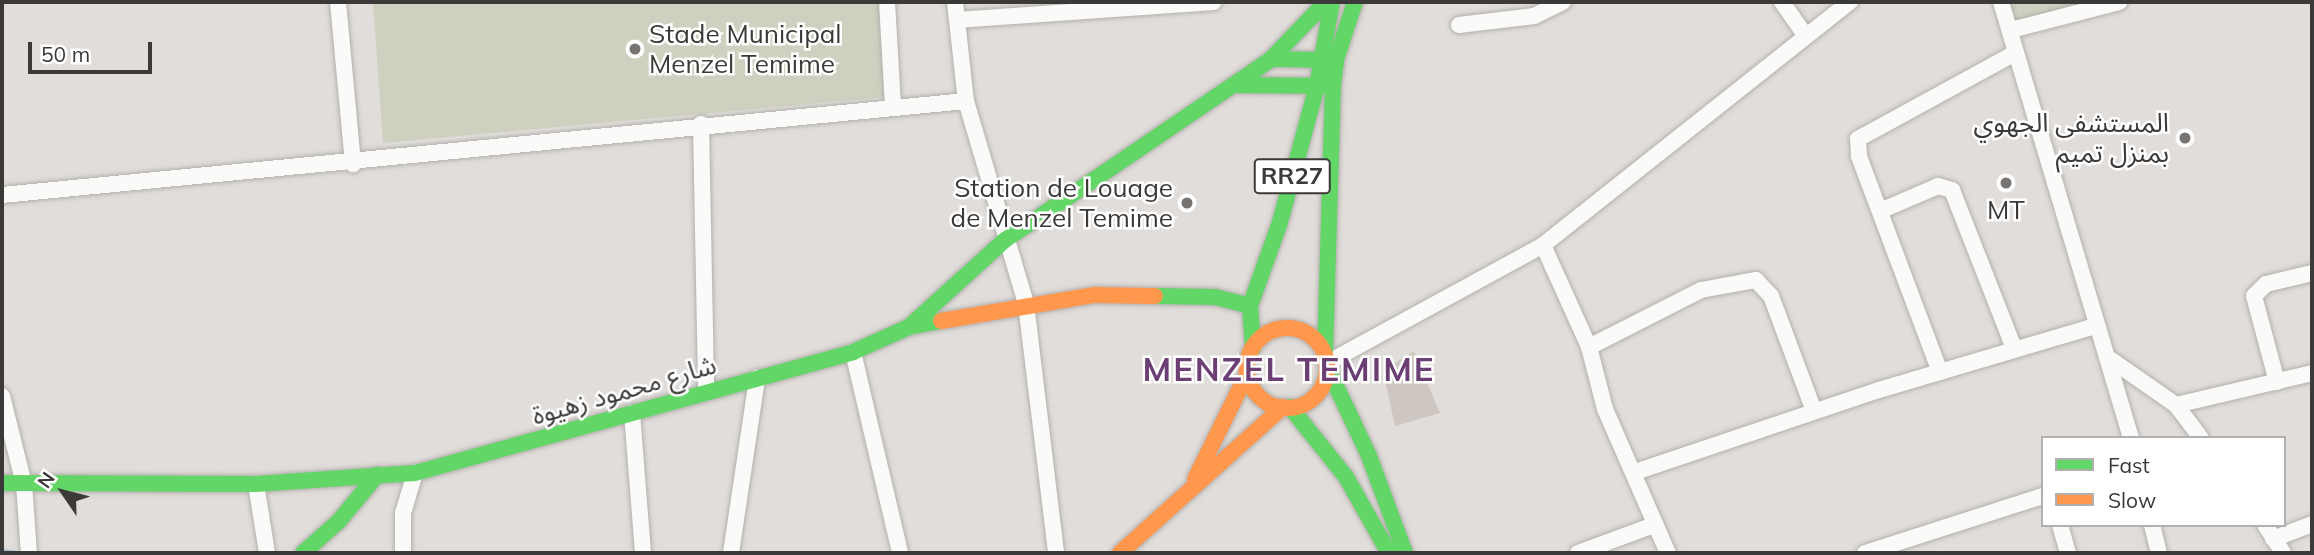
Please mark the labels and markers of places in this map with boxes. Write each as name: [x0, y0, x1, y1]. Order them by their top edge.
place label: Stade Municipal Menzel Temime: [649, 18, 842, 80]
marker: Stade Municipal Menzel Temime: [627, 41, 643, 57]
place label: المستشفى الجهوي بمنزل تميم: [1974, 107, 2169, 168]
marker: المستشفى الجهوي بمنزل تميم: [2175, 128, 2195, 148]
place label: Station de Louage de Menzel Temime: [951, 172, 1173, 234]
marker: MT: [1998, 175, 2014, 191]
place label: MT: [1987, 194, 2025, 226]
marker: Station de Louage de Menzel Temime: [1179, 195, 1195, 211]

